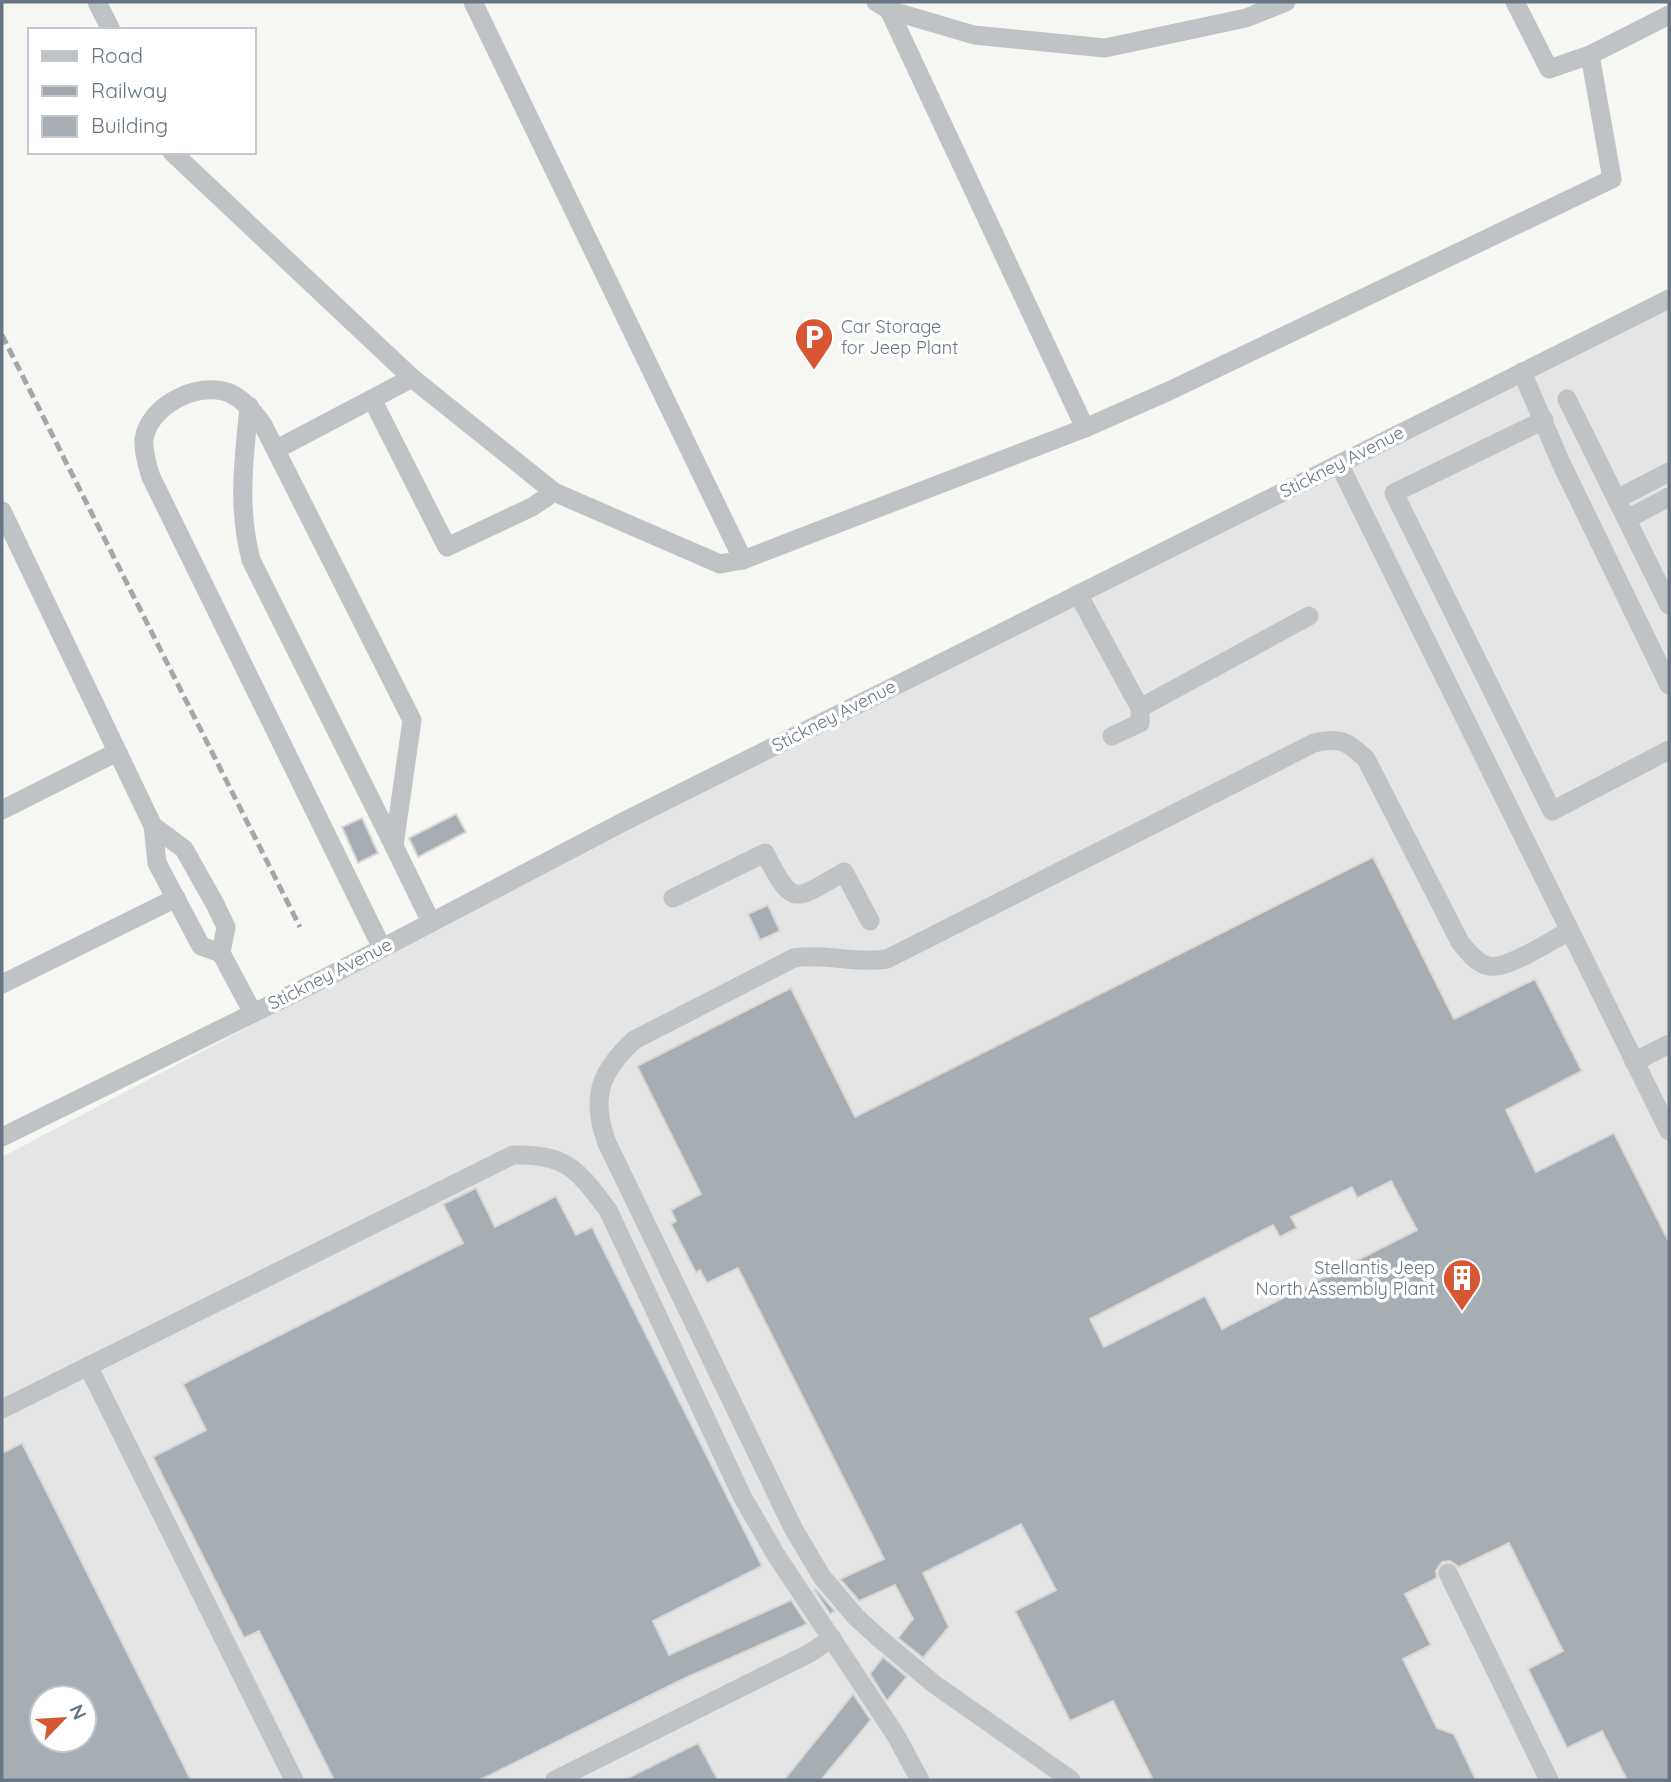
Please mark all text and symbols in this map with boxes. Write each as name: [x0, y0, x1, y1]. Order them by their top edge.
legend: [28, 28, 256, 154]
text: Road: [91, 42, 143, 68]
text: Railway: [91, 77, 167, 103]
text: Building: [91, 112, 168, 138]
place label: Car Storage for Jeep Plant: [841, 315, 958, 359]
parking icon: Car Storage for Jeep Plant: [793, 316, 835, 371]
street label: Stickney Avenue: [1276, 420, 1408, 503]
street label: Stickney Avenue: [768, 674, 900, 757]
street label: Stickney Avenue: [264, 932, 396, 1015]
place label: Stellantis Jeep North Assembly Plant: [1256, 1256, 1435, 1300]
building icon: Stellantis Jeep North Assembly Plant: [1441, 1257, 1483, 1312]
north arrow: [28, 1684, 98, 1754]
text: N: [65, 1700, 92, 1723]

